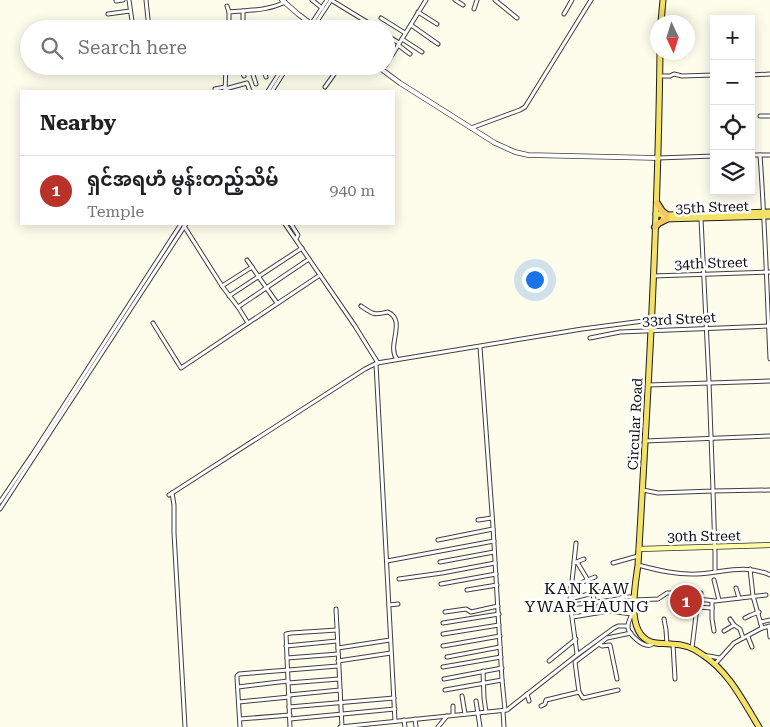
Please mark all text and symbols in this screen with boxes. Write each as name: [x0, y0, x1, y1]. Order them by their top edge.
north arrow: [650, 15, 695, 60]
map controls: [710, 15, 755, 195]
button: +: [710, 15, 755, 60]
search box: [20, 20, 395, 75]
icon: search: [38, 34, 66, 62]
text: Search here: [78, 36, 187, 59]
button: −: [710, 60, 755, 105]
button: locate: [710, 105, 755, 150]
text: Nearby: [40, 111, 116, 135]
button: layers: [710, 150, 755, 195]
text: ရှင်အရဟံ မွန်းတည့်သိမ်: [87, 168, 279, 191]
text: 1: [52, 181, 60, 200]
text: 940 m: [329, 181, 375, 200]
street label: 35th Street: [675, 198, 749, 216]
text: Temple: [87, 202, 144, 221]
street label: 34th Street: [674, 254, 748, 272]
your location: [522, 267, 548, 293]
street label: 33rd Street: [642, 309, 716, 329]
street label: Circular Road: [625, 377, 645, 471]
street label: 30th Street: [667, 527, 741, 545]
district label: KAN KAW YWAR HAUNG: [524, 579, 650, 616]
pin: 1: [670, 582, 702, 620]

